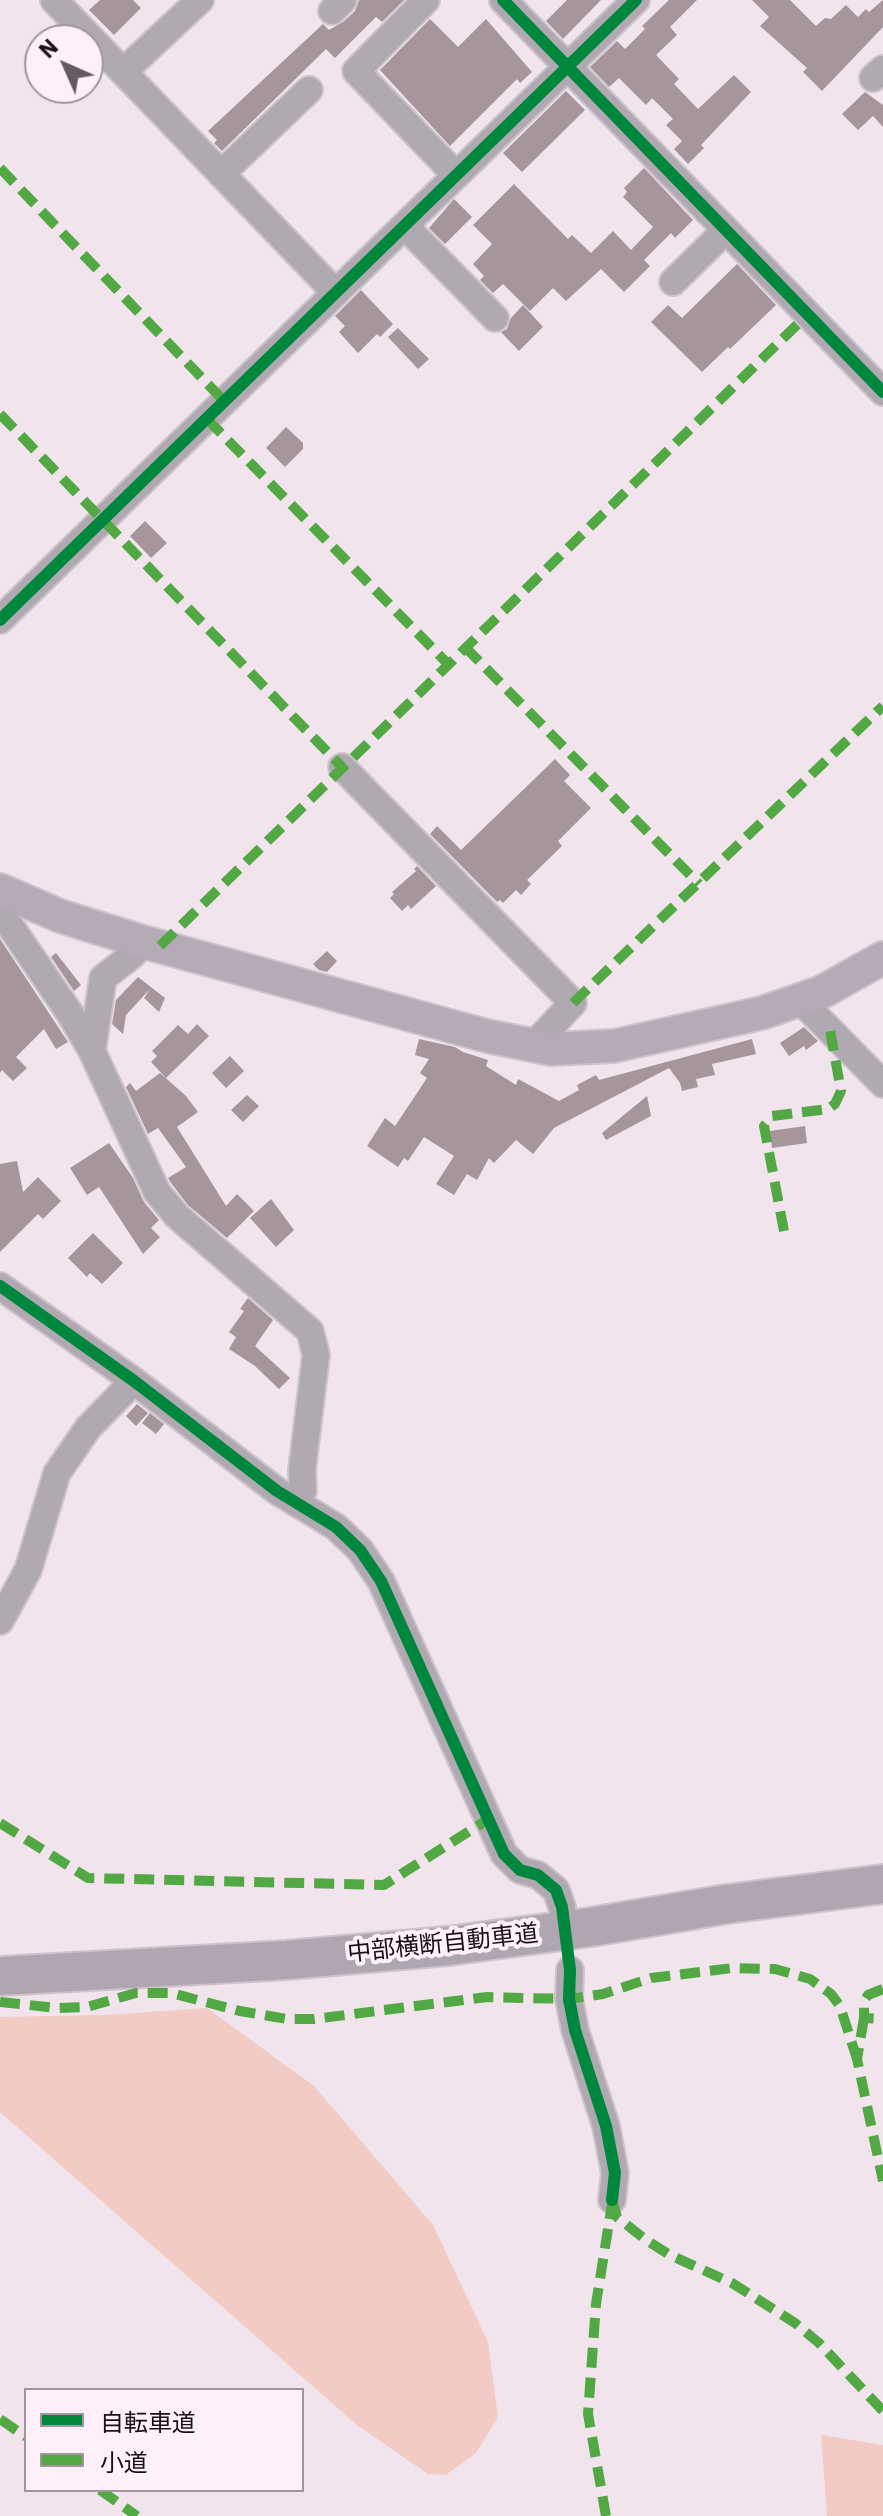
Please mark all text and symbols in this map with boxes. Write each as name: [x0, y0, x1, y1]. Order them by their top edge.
north arrow: [24, 24, 104, 104]
text: N: [32, 32, 64, 64]
street label: 中部横断自動車道: [346, 1920, 540, 1968]
legend: [24, 2388, 304, 2492]
text: 自転車道: [100, 2406, 196, 2438]
text: 小道: [100, 2446, 148, 2478]

